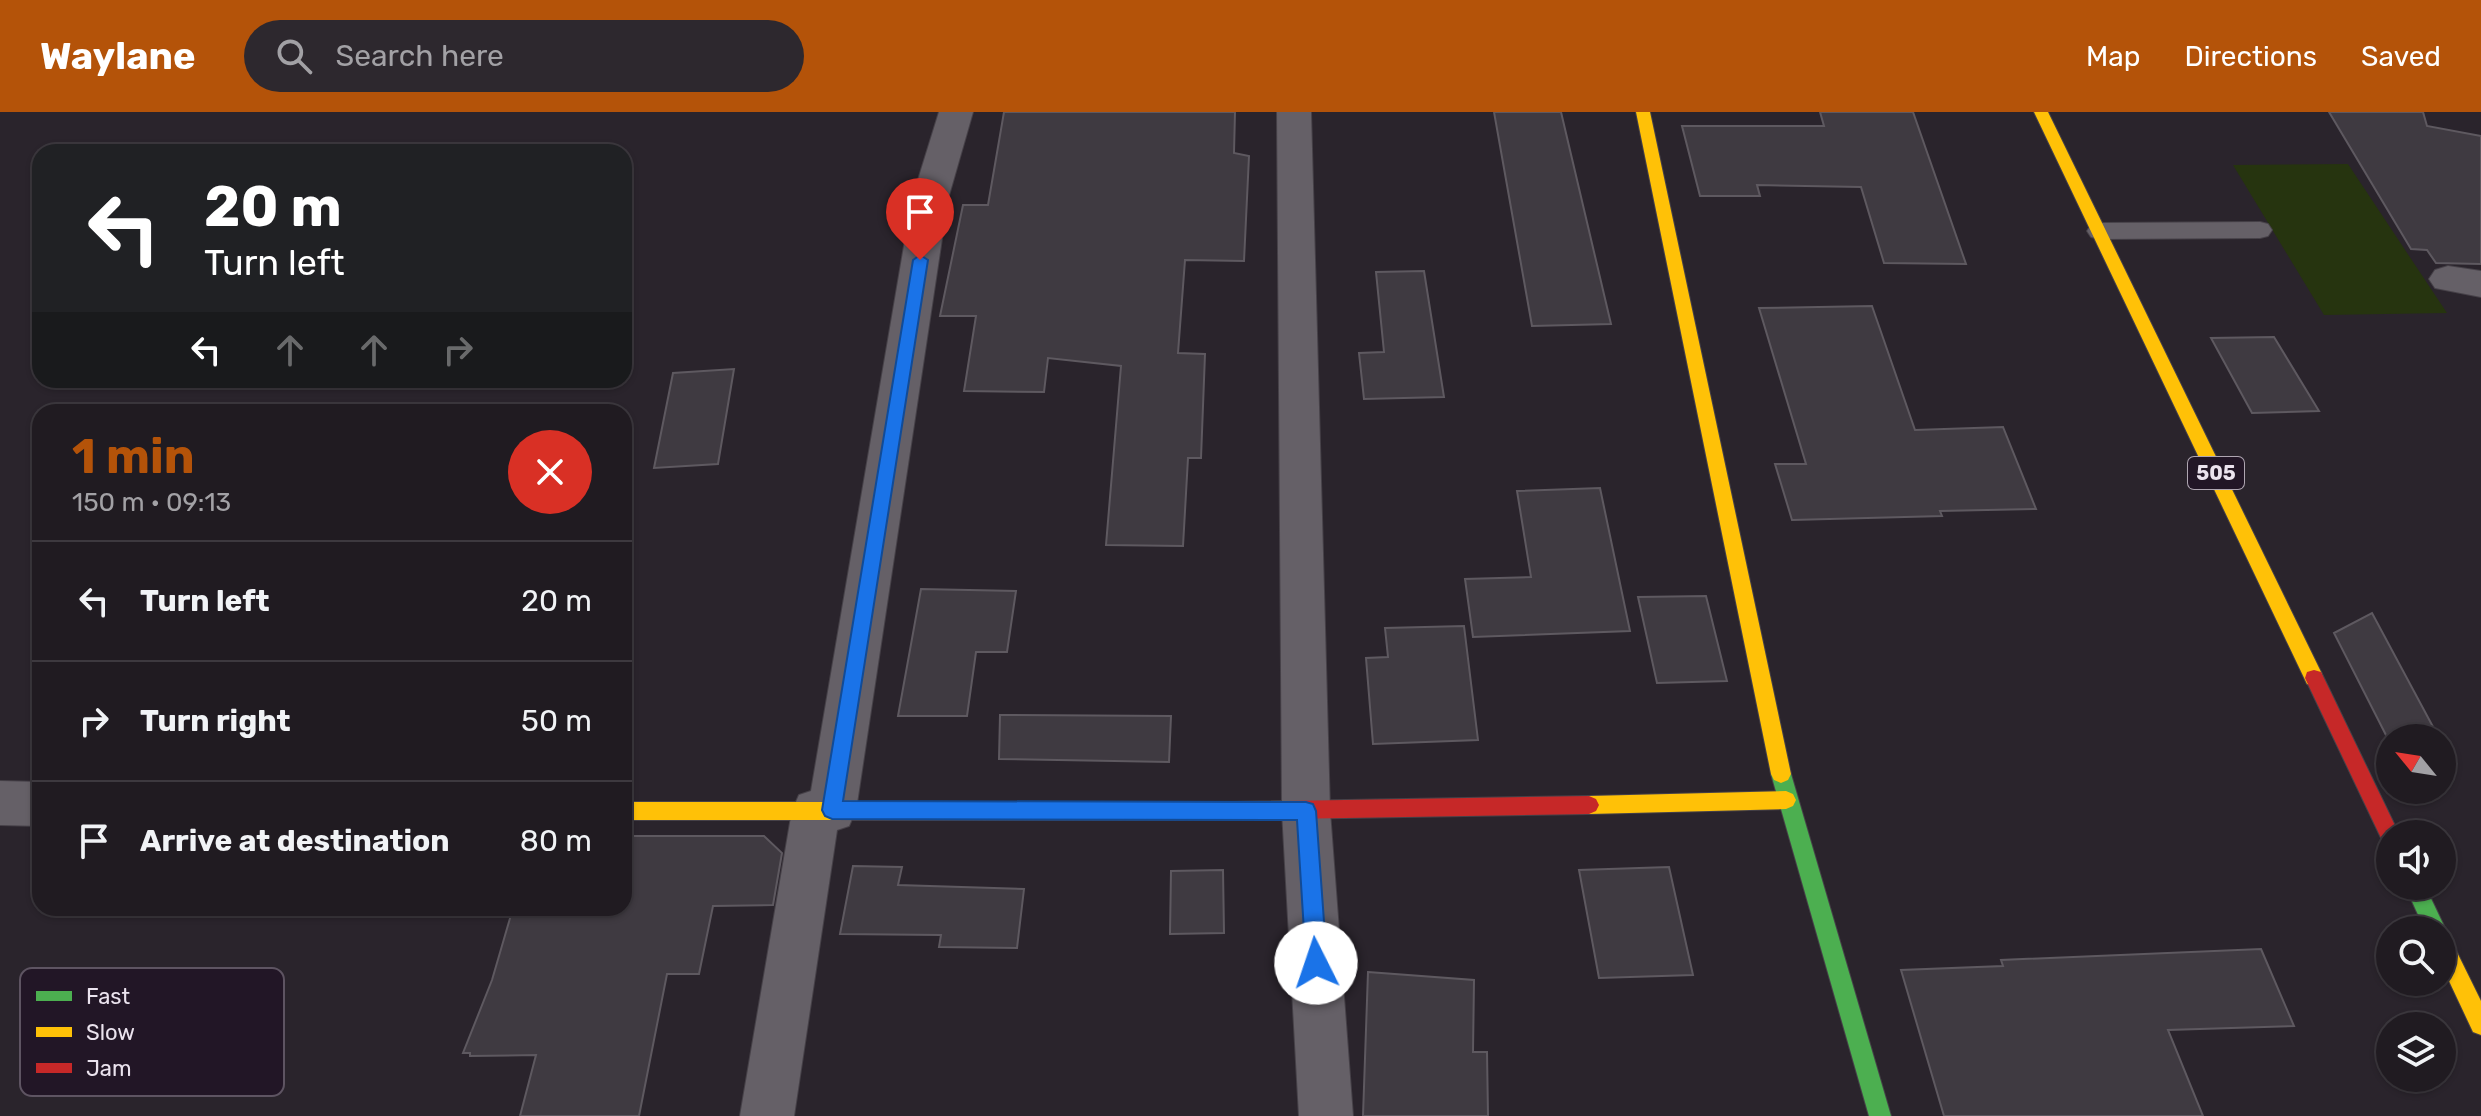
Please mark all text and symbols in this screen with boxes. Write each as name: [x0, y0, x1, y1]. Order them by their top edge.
search box: [244, 20, 804, 92]
text: Waylane: [40, 33, 196, 79]
icon: search: [272, 34, 316, 78]
text: Search here: [336, 38, 504, 74]
text: Map: [2086, 40, 2140, 73]
text: Directions: [2184, 40, 2317, 73]
text: Saved: [2361, 40, 2441, 73]
text: 20 m: [204, 174, 342, 240]
icon: left: [72, 176, 176, 280]
pin: [886, 178, 954, 260]
icon: arrive: [898, 190, 942, 234]
text: Turn left: [204, 241, 345, 284]
icon: left: [184, 328, 228, 372]
icon: ahead: [268, 328, 312, 372]
icon: ahead: [352, 328, 396, 372]
icon: right: [436, 328, 480, 372]
text: 1 min: [72, 428, 195, 485]
button: close: [508, 430, 592, 514]
road number: 505: [2188, 457, 2244, 489]
text: 150 m · 09:13: [72, 487, 231, 518]
icon: left: [72, 579, 116, 623]
text: Turn left: [140, 583, 270, 619]
text: 20 m: [521, 583, 592, 619]
icon: right: [72, 699, 116, 743]
text: Turn right: [140, 703, 291, 739]
text: 50 m: [521, 703, 592, 739]
north arrow: [2376, 724, 2456, 804]
map controls: [2376, 724, 2456, 1092]
icon: arrive: [72, 819, 116, 863]
button: sound: [2376, 820, 2456, 900]
text: Arrive at destination: [140, 823, 450, 859]
text: 80 m: [520, 823, 592, 859]
button: search: [2376, 916, 2456, 996]
position arrow: [1274, 921, 1358, 1005]
legend: [20, 968, 284, 1096]
text: Fast: [86, 983, 131, 1010]
button: layers: [2376, 1012, 2456, 1092]
text: Slow: [86, 1019, 135, 1046]
text: Jam: [86, 1055, 132, 1082]

